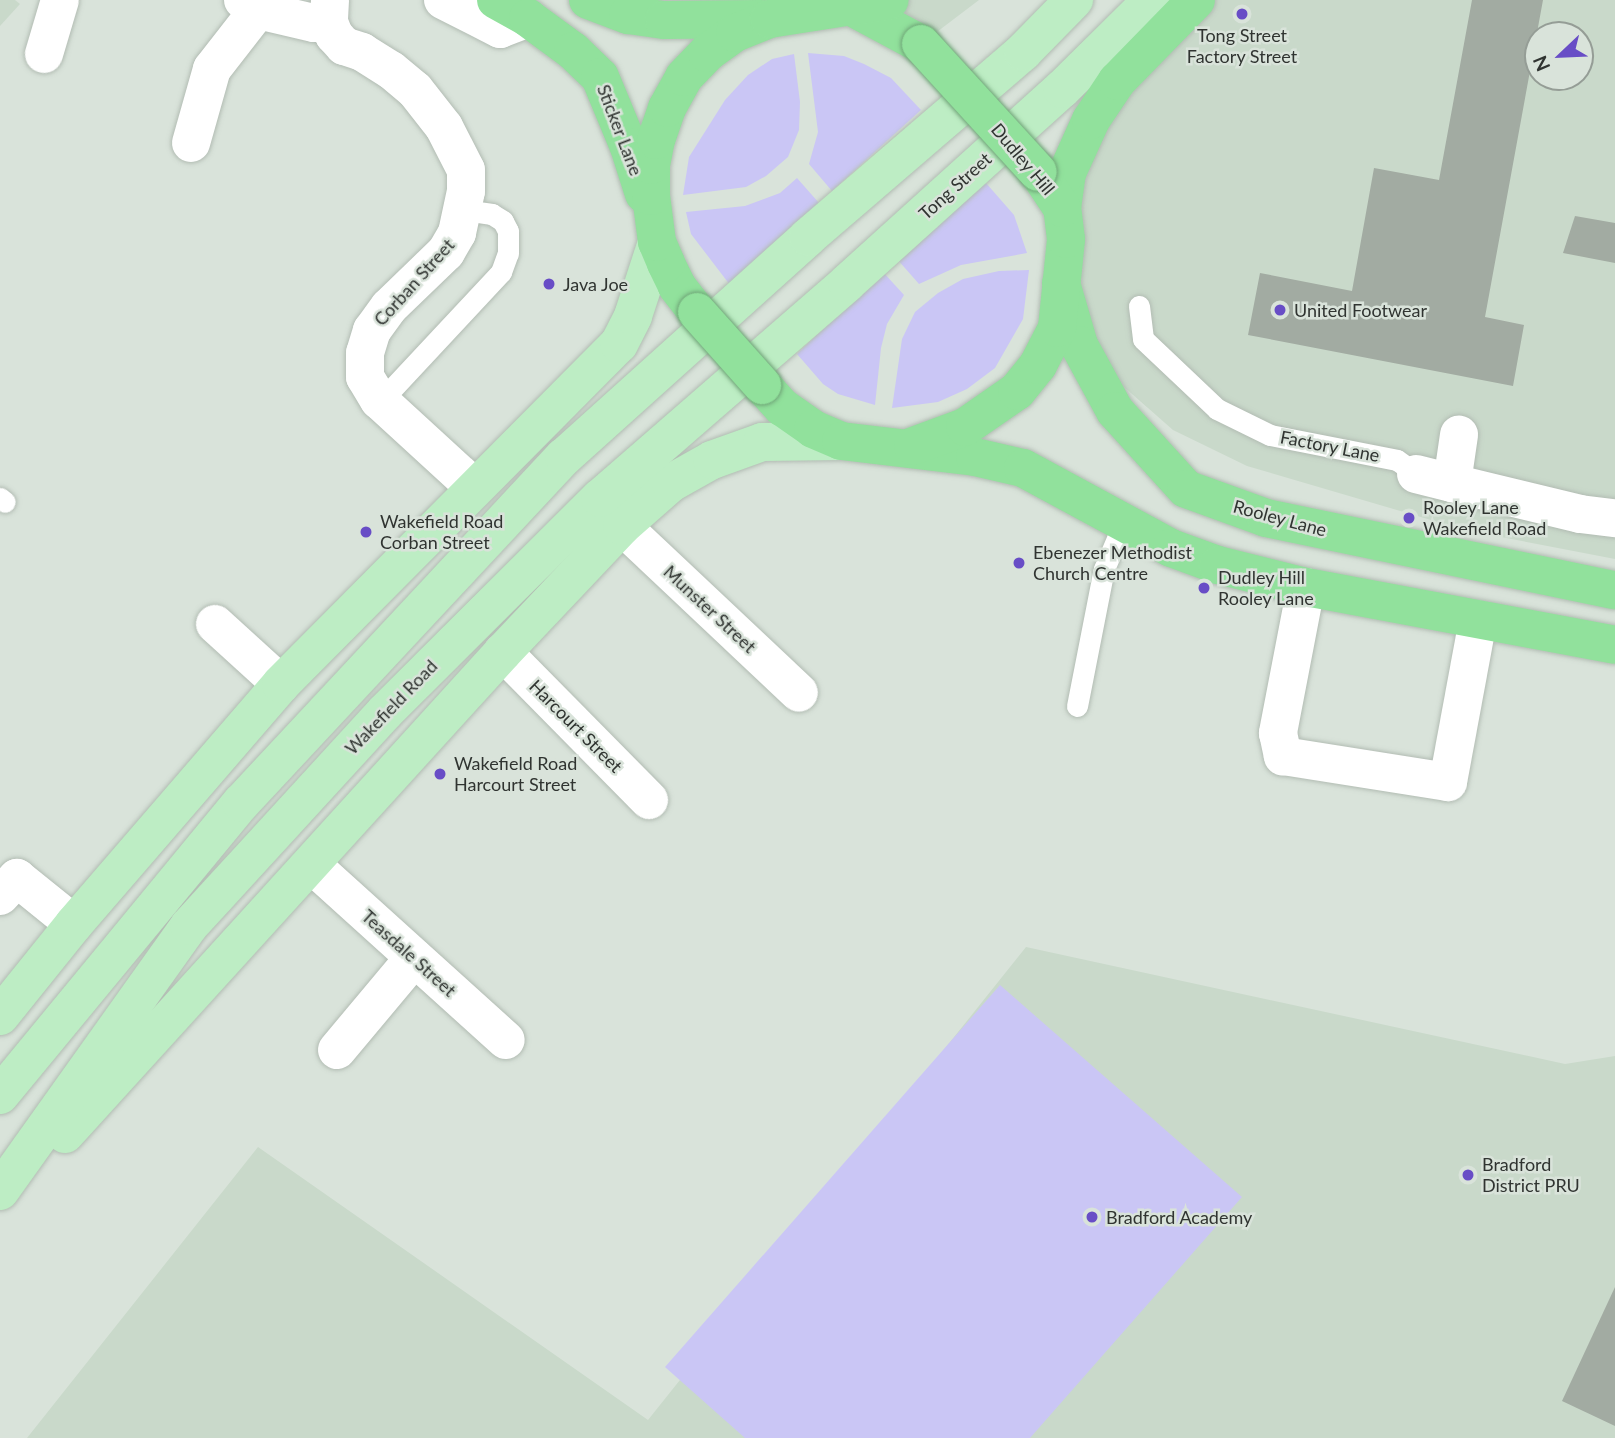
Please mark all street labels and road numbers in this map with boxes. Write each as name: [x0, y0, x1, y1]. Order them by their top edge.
street label: Sticker Lane: [593, 81, 647, 179]
street label: Dudley Hill: [987, 119, 1059, 199]
street label: Tong Street: [914, 148, 996, 224]
street label: Corban Street: [369, 234, 459, 330]
street label: Factory Lane: [1278, 426, 1382, 466]
street label: Rooley Lane: [1231, 495, 1329, 541]
street label: Munster Street: [659, 561, 761, 657]
street label: Wakefield Road: [340, 655, 442, 759]
street label: Harcourt Street: [525, 675, 627, 777]
street label: Teasdale Street: [357, 905, 461, 1001]

